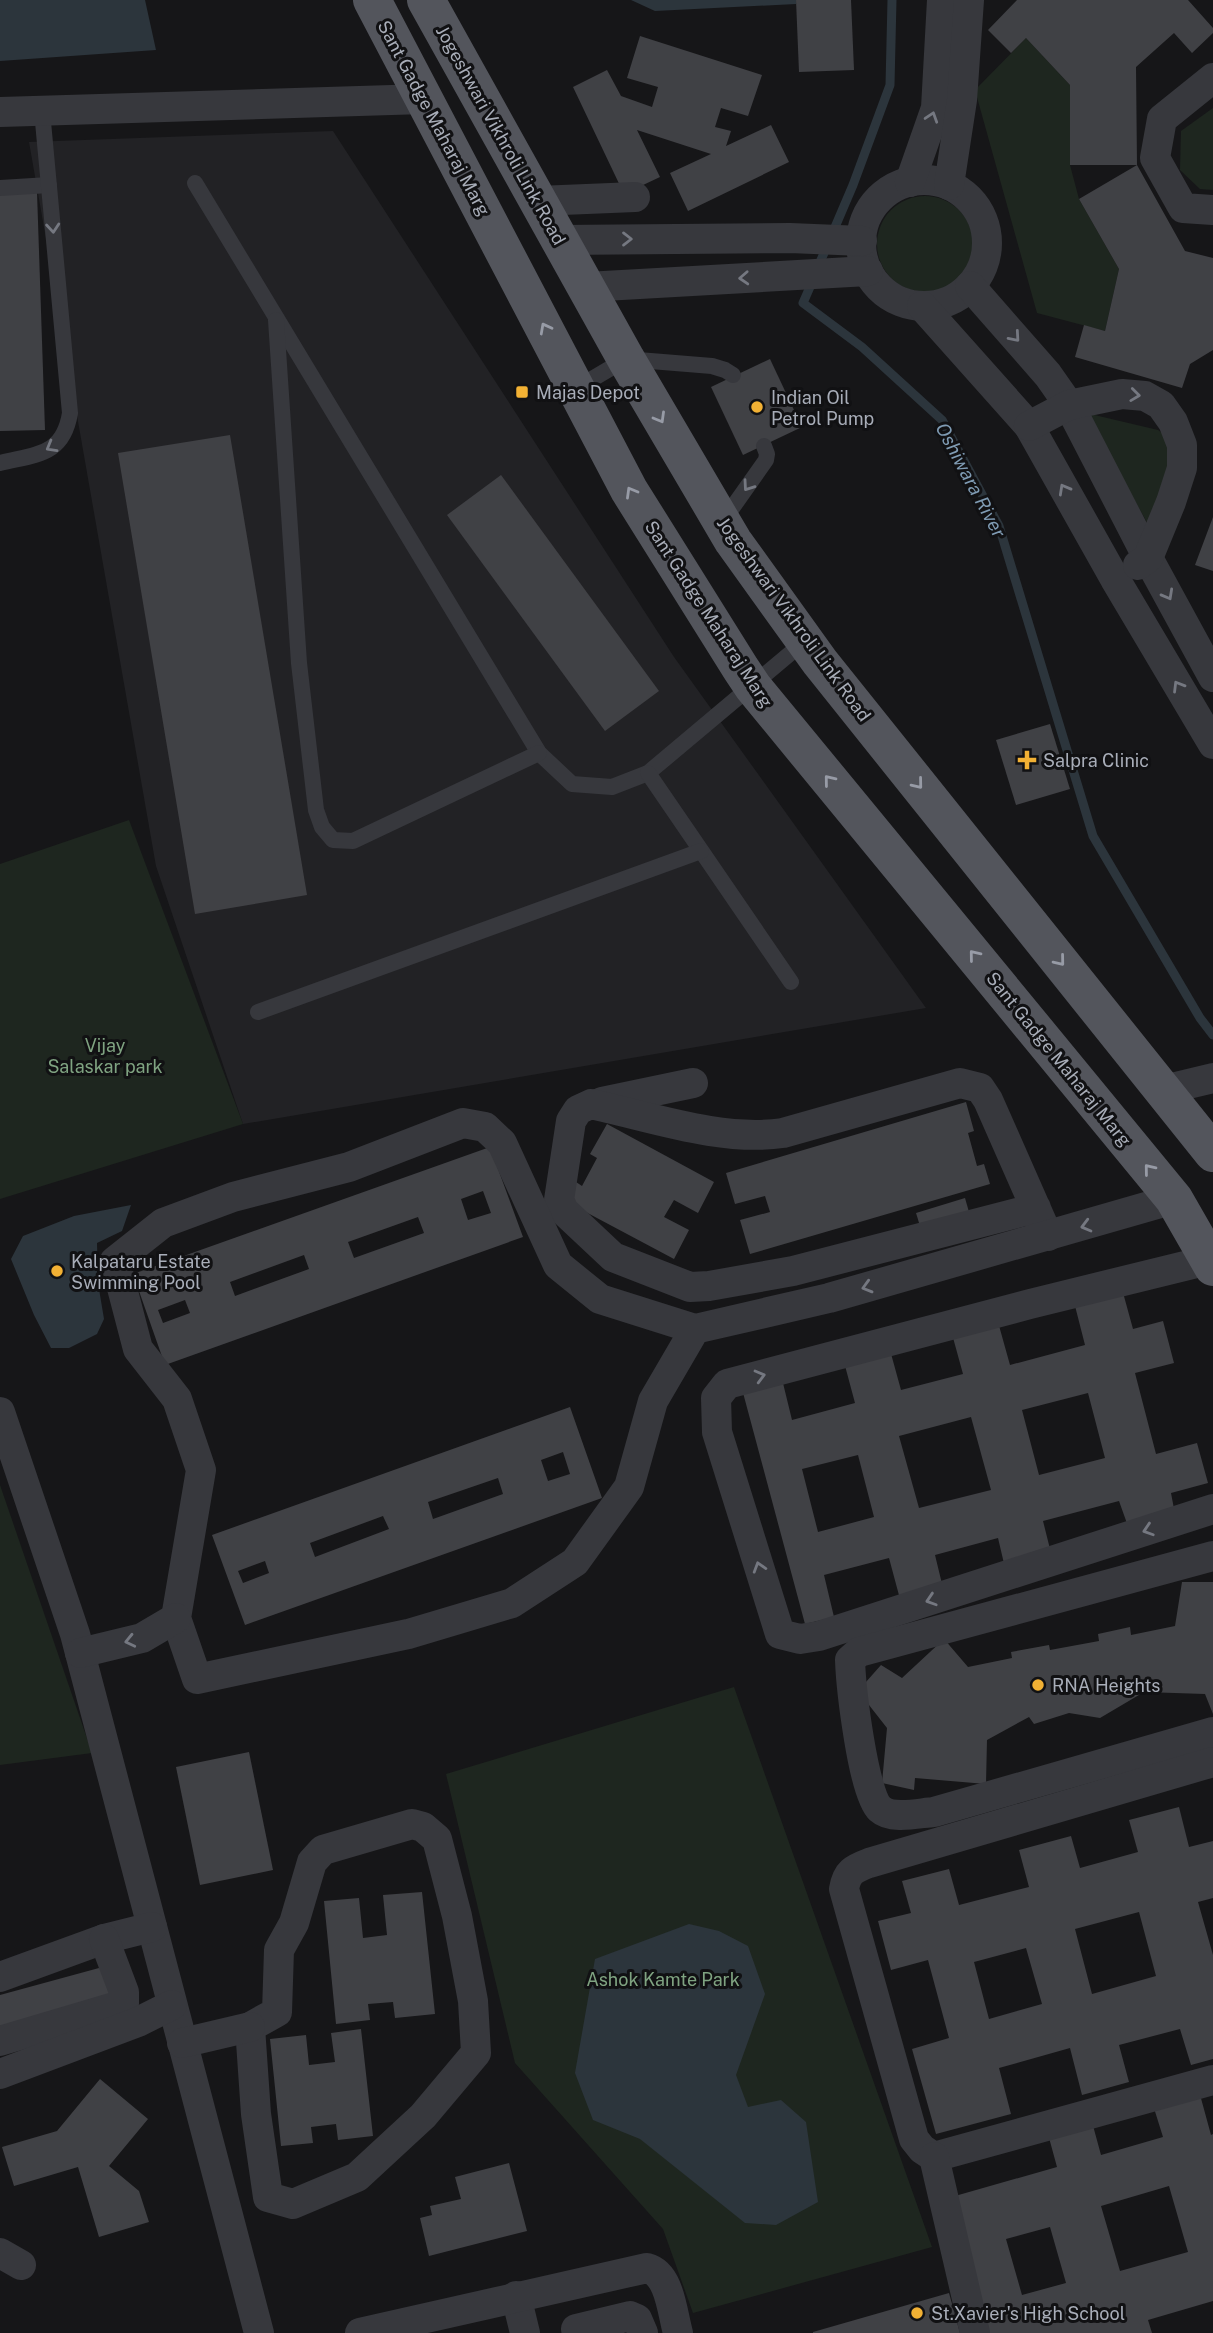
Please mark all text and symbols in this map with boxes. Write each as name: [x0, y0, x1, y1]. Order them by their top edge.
street label: Sant Gadge Maharaj Marg: [374, 17, 494, 219]
street label: Jogeshwari Vikhroli Link Road: [432, 22, 570, 248]
one-way arrow: [924, 112, 938, 124]
one-way arrow: [45, 223, 60, 234]
one-way arrow: [623, 231, 633, 247]
one-way arrow: [738, 270, 749, 285]
one-way arrow: [540, 322, 553, 335]
one-way arrow: [1007, 329, 1019, 342]
place label: Majas Depot: [536, 382, 640, 403]
marker: Majas Depot: [514, 384, 530, 400]
place label: Indian Oil Petrol Pump: [771, 387, 874, 429]
one-way arrow: [1130, 388, 1141, 403]
marker: Indian Oil Petrol Pump: [749, 399, 765, 415]
one-way arrow: [652, 410, 665, 423]
water label: Oshiwara River: [931, 419, 1011, 542]
one-way arrow: [45, 439, 58, 452]
one-way arrow: [744, 478, 756, 491]
one-way arrow: [1059, 483, 1072, 496]
one-way arrow: [626, 487, 639, 500]
street label: Jogeshwari Vikhroli Link Road: [713, 513, 875, 725]
street label: Sant Gadge Maharaj Marg: [641, 517, 777, 711]
one-way arrow: [1160, 588, 1173, 601]
one-way arrow: [1173, 680, 1186, 693]
marker: Salpra Clinic: [1017, 750, 1037, 770]
place label: Salpra Clinic: [1043, 750, 1149, 771]
one-way arrow: [825, 775, 838, 787]
one-way arrow: [909, 776, 922, 788]
one-way arrow: [970, 951, 982, 964]
one-way arrow: [1051, 954, 1064, 966]
street label: Sant Gadge Maharaj Marg: [982, 968, 1136, 1150]
park label: Vijay Salaskar park: [47, 1035, 163, 1077]
one-way arrow: [1145, 1164, 1158, 1176]
one-way arrow: [1080, 1218, 1092, 1232]
place label: Kalpataru Estate Swimming Pool: [71, 1251, 211, 1293]
marker: Kalpataru Estate Swimming Pool: [49, 1263, 65, 1279]
one-way arrow: [861, 1279, 873, 1294]
one-way arrow: [754, 1369, 766, 1384]
one-way arrow: [1142, 1522, 1154, 1537]
one-way arrow: [753, 1561, 768, 1573]
one-way arrow: [926, 1592, 938, 1606]
one-way arrow: [124, 1633, 136, 1647]
place label: RNA Heights: [1052, 1675, 1160, 1696]
marker: RNA Heights: [1030, 1677, 1046, 1693]
park label: Ashok Kamte Park: [586, 1969, 740, 1990]
place label: St.Xavier's High School: [931, 2303, 1125, 2324]
marker: St.Xavier's High School: [909, 2305, 925, 2321]

